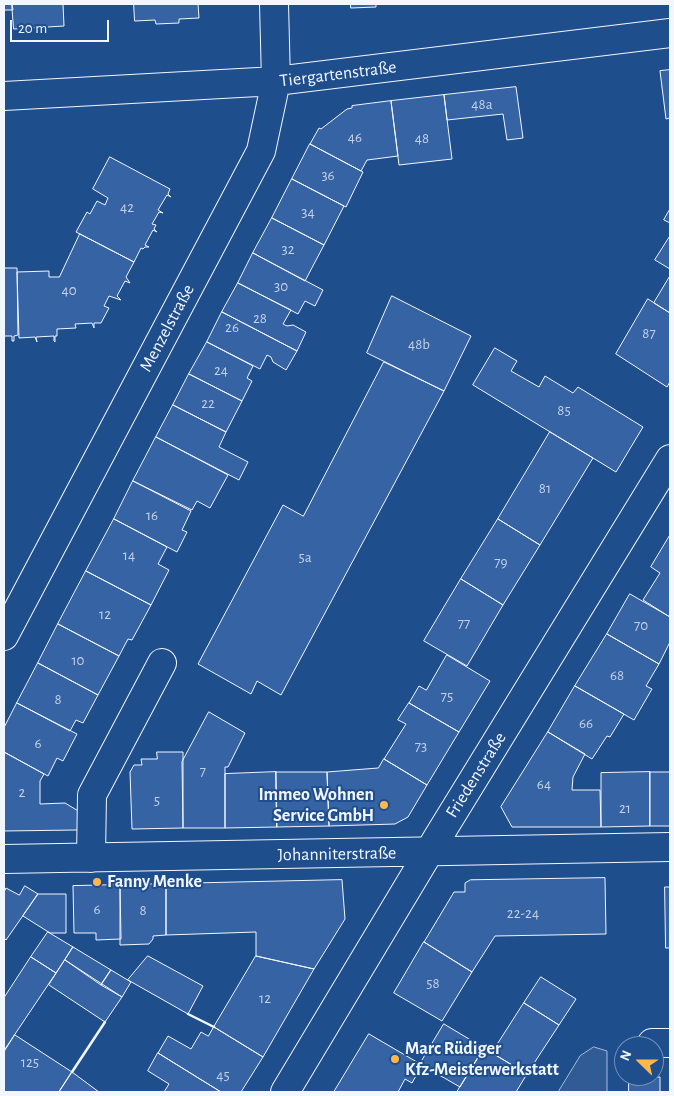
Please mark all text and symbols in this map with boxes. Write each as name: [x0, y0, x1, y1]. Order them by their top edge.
scale bar: [12, 10, 111, 42]
text: 20 m: [18, 21, 47, 36]
street label: Tiergartenstraße: [278, 56, 398, 92]
house number: 48a: [471, 95, 493, 113]
house number: 46: [348, 128, 362, 146]
house number: 48: [415, 129, 429, 147]
house number: 36: [321, 166, 335, 184]
house number: 42: [120, 198, 134, 216]
house number: 34: [301, 203, 315, 221]
house number: 32: [281, 240, 295, 258]
house number: 30: [274, 277, 288, 295]
house number: 40: [61, 281, 77, 299]
street label: Menzelstraße: [135, 281, 199, 375]
house number: 28: [253, 309, 267, 327]
house number: 26: [225, 318, 239, 336]
house number: 87: [642, 324, 656, 342]
house number: 48b: [408, 335, 430, 353]
house number: 24: [214, 361, 228, 379]
house number: 22: [201, 394, 215, 412]
house number: 85: [557, 401, 571, 419]
house number: 81: [539, 479, 551, 497]
house number: 16: [146, 506, 158, 524]
house number: 14: [123, 546, 135, 564]
house number: 5a: [298, 548, 312, 566]
house number: 79: [494, 553, 508, 571]
house number: 12: [99, 605, 111, 623]
house number: 77: [458, 614, 470, 632]
house number: 70: [634, 616, 648, 634]
house number: 10: [71, 651, 85, 669]
house number: 68: [610, 666, 624, 684]
house number: 75: [441, 687, 453, 705]
house number: 8: [54, 690, 62, 708]
house number: 66: [579, 714, 593, 732]
street label: Friedenstraße: [441, 728, 511, 822]
house number: 6: [34, 734, 42, 752]
house number: 73: [415, 737, 427, 755]
house number: 7: [200, 762, 206, 780]
house number: 64: [537, 775, 551, 793]
house number: 2: [19, 783, 25, 801]
place label: Immeo Wohnen Service GmbH: [258, 784, 374, 826]
house number: 5: [154, 791, 160, 809]
marker: Immeo Wohnen Service GmbH: [378, 799, 390, 811]
house number: 21: [619, 799, 631, 817]
street label: Johanniterstraße: [278, 842, 396, 866]
place label: Fanny Menke: [107, 871, 202, 893]
marker: Fanny Menke: [91, 876, 103, 888]
house number: 6: [93, 900, 101, 918]
house number: 8: [139, 901, 147, 919]
house number: 22-24: [507, 904, 539, 922]
house number: 58: [426, 974, 440, 992]
house number: 12: [259, 989, 271, 1007]
north arrow: [614, 1036, 664, 1086]
place label: Marc Rüdiger Kfz-Meisterwerkstatt: [405, 1038, 559, 1080]
text: N: [618, 1049, 634, 1063]
house number: 125: [21, 1053, 39, 1071]
marker: Marc Rüdiger Kfz-Meisterwerkstatt: [389, 1053, 401, 1065]
house number: 45: [216, 1066, 230, 1084]

